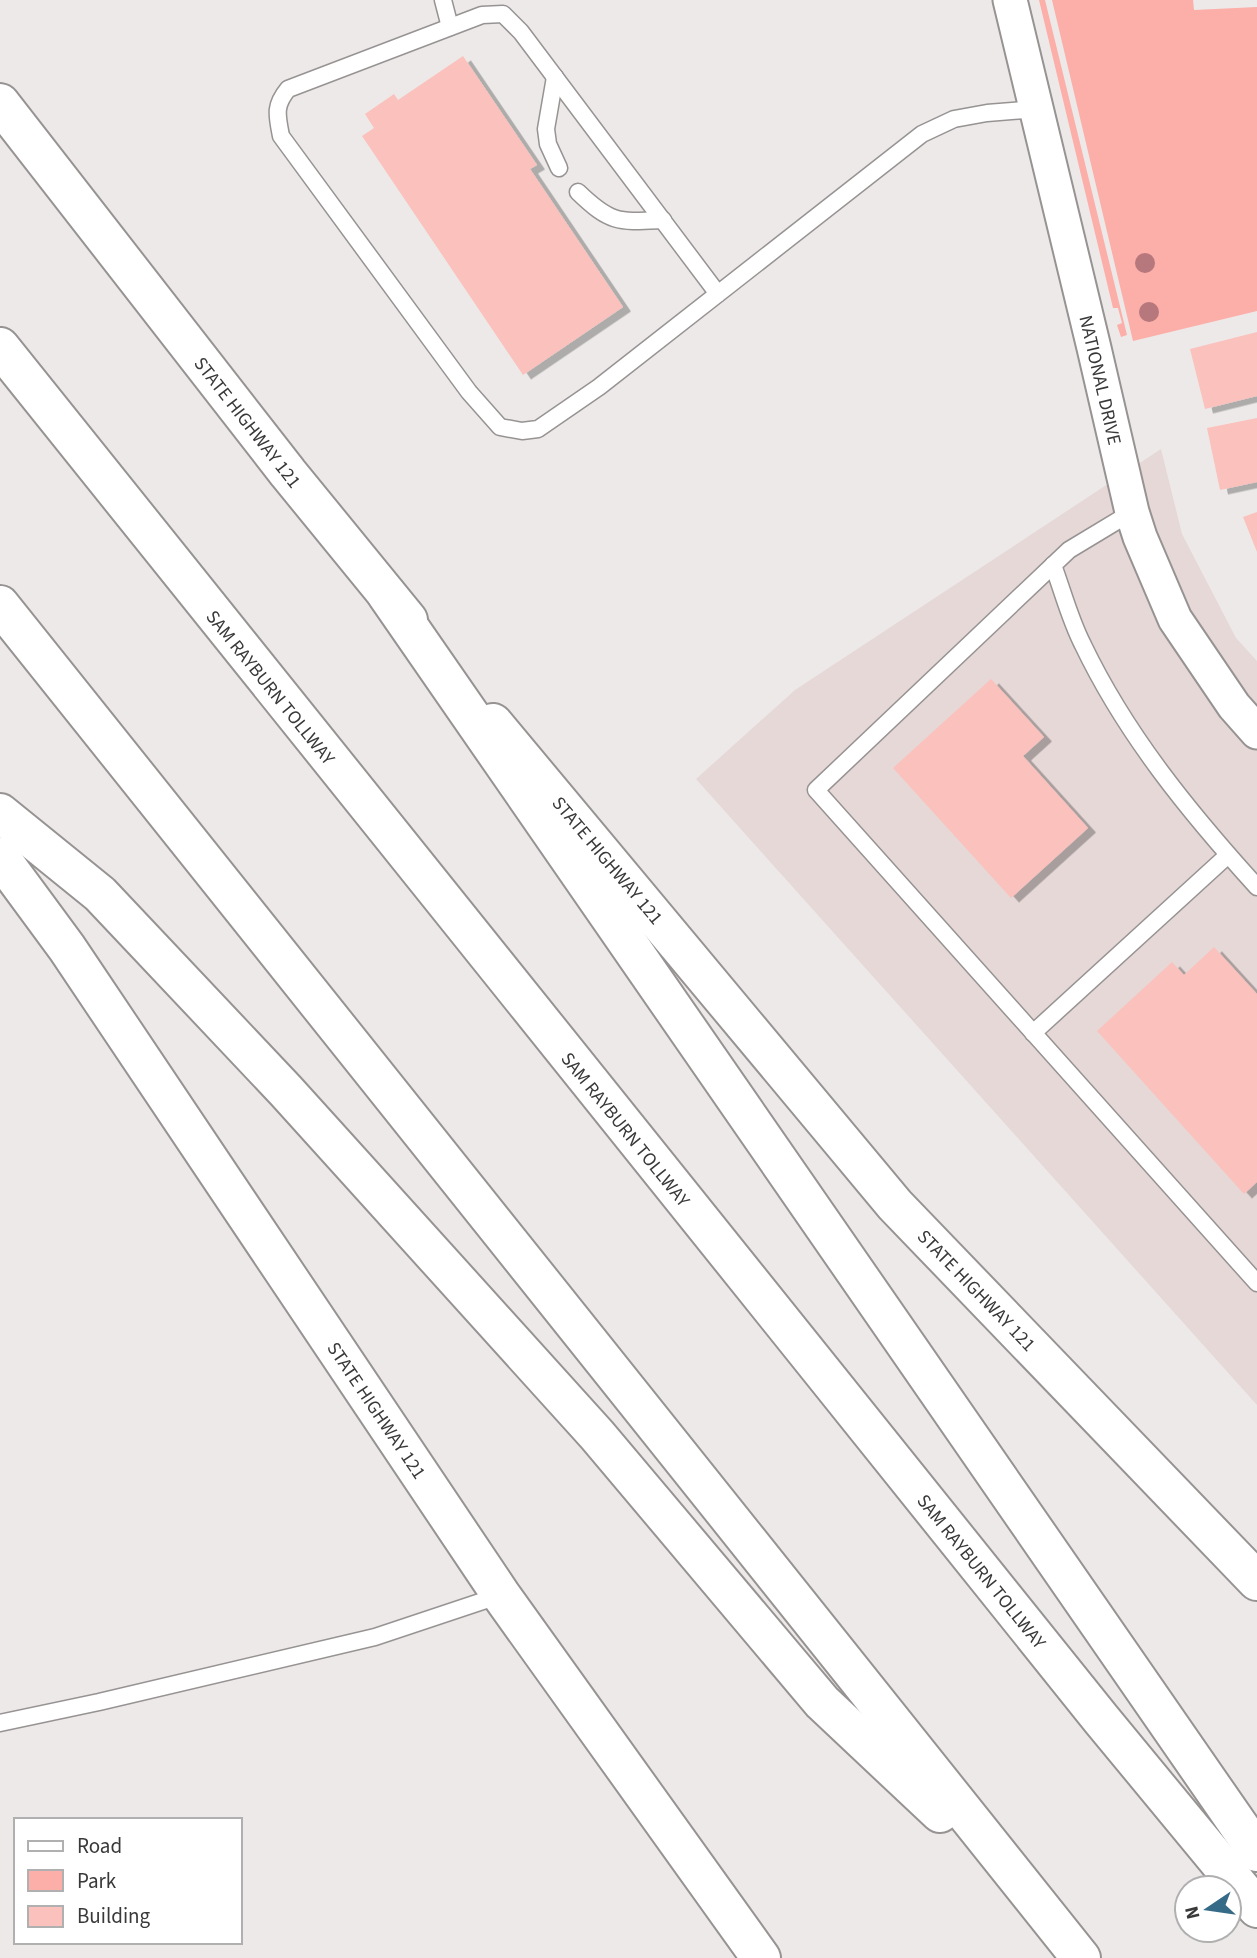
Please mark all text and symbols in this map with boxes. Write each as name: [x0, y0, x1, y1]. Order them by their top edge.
street label: NATIONAL DRIVE: [1072, 313, 1128, 448]
street label: STATE HIGHWAY 121: [187, 352, 307, 494]
street label: SAM RAYBURN TOLLWAY: [199, 605, 341, 772]
street label: STATE HIGHWAY 121: [545, 791, 669, 931]
street label: SAM RAYBURN TOLLWAY: [554, 1047, 696, 1214]
street label: STATE HIGHWAY 121: [911, 1224, 1041, 1358]
street label: STATE HIGHWAY 121: [320, 1337, 432, 1485]
street label: SAM RAYBURN TOLLWAY: [910, 1489, 1052, 1656]
legend: [14, 1818, 242, 1944]
text: Road: [77, 1831, 122, 1861]
text: Park: [77, 1866, 117, 1896]
north arrow: [1173, 1874, 1243, 1944]
text: Building: [77, 1901, 151, 1931]
text: N: [1178, 1903, 1207, 1922]

